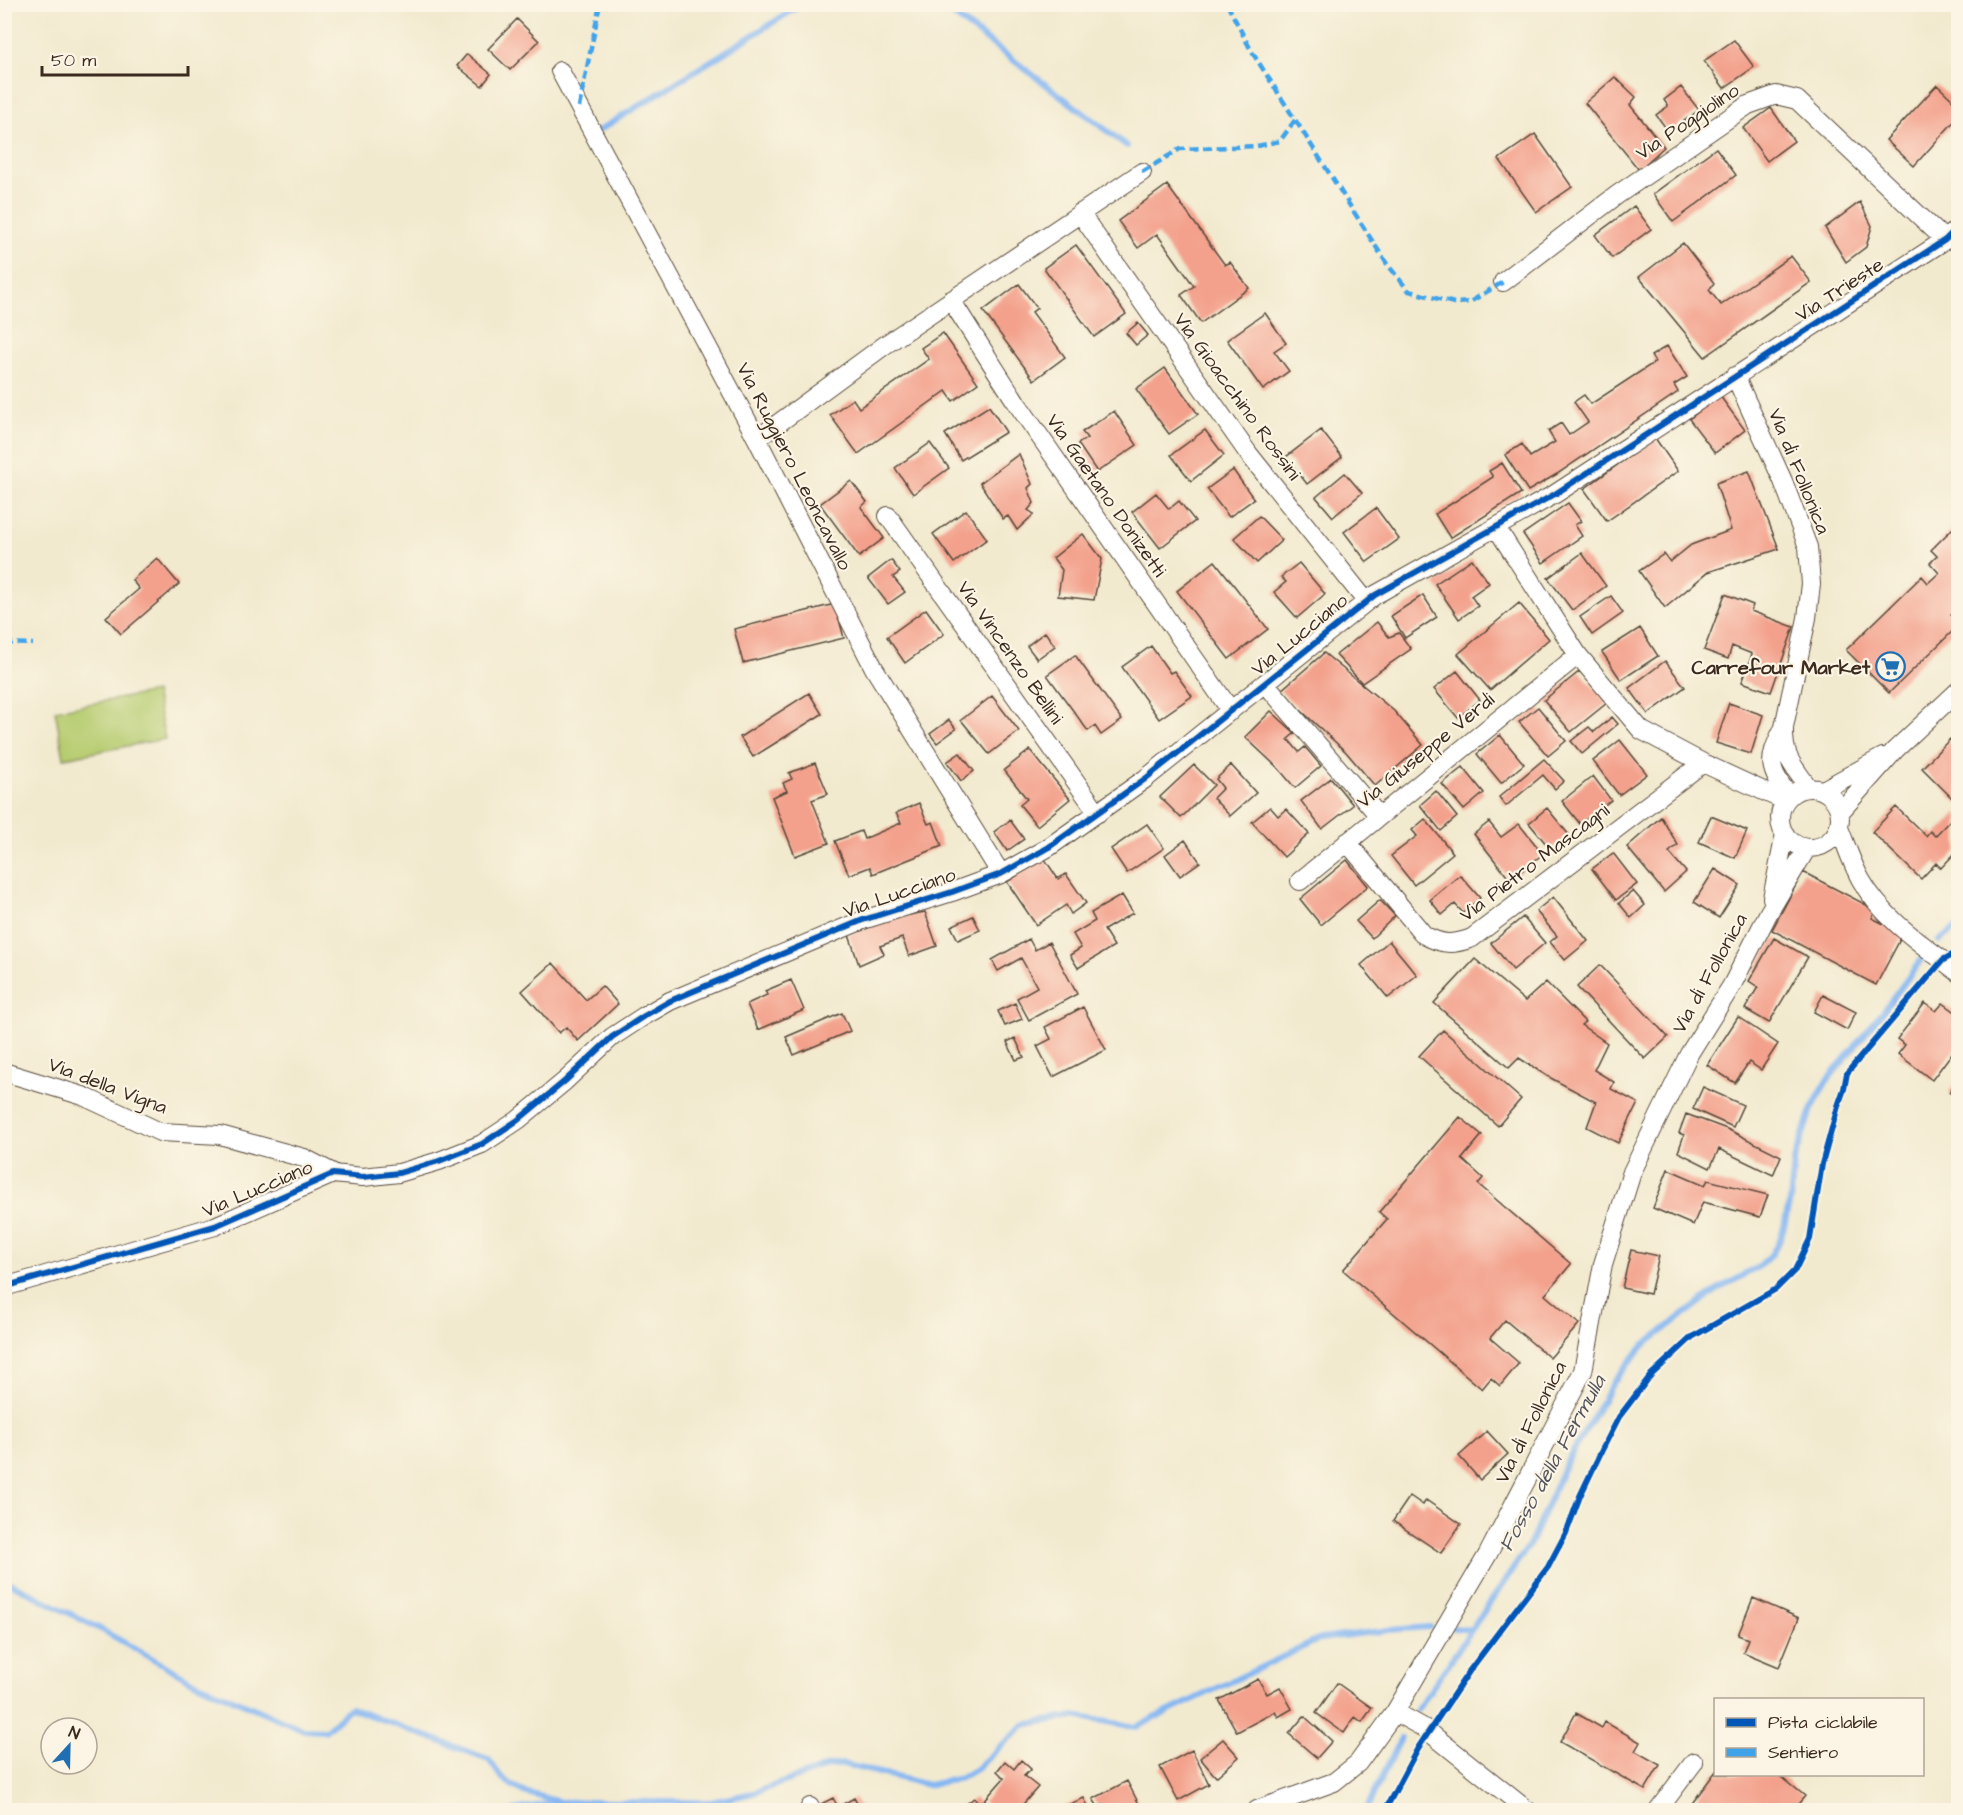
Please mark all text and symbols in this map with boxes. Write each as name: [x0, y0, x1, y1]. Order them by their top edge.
scale bar: [42, 39, 188, 77]
text: 50 m: [51, 48, 96, 73]
street label: Via Poggiolino: [1630, 77, 1746, 168]
street label: Via Trieste: [1790, 251, 1889, 329]
street label: Via Gioacchino Rossini: [1167, 307, 1308, 486]
street label: Via Ruggiero Leoncavallo: [729, 358, 859, 576]
street label: Via di Follonica: [1761, 404, 1837, 539]
street label: Via Gaetano Donizetti: [1039, 408, 1173, 583]
street label: Via Vincenzo Bellini: [950, 575, 1070, 730]
street label: Via Lucciano: [1245, 587, 1354, 683]
supermarket icon: Carrefour Market: [1875, 651, 1907, 683]
place label: Carrefour Market: [1692, 654, 1871, 682]
street label: Via Giuseppe Verdi: [1351, 686, 1501, 815]
street label: Via Pietro Mascagni: [1454, 797, 1616, 929]
street label: Via Lucciano: [839, 861, 959, 925]
street label: Via di Follonica: [1665, 908, 1754, 1039]
street label: Via della Vigna: [44, 1050, 171, 1122]
street label: Via Lucciano: [198, 1153, 317, 1225]
street label: Via di Follonica: [1488, 1357, 1574, 1488]
water label: Fosso della Fermulla: [1492, 1369, 1614, 1557]
legend: [1714, 1698, 1924, 1776]
text: Pista ciclabile: [1768, 1710, 1878, 1735]
north arrow: [39, 1716, 99, 1776]
text: N: [65, 1721, 83, 1745]
text: Sentiero: [1768, 1740, 1838, 1765]

